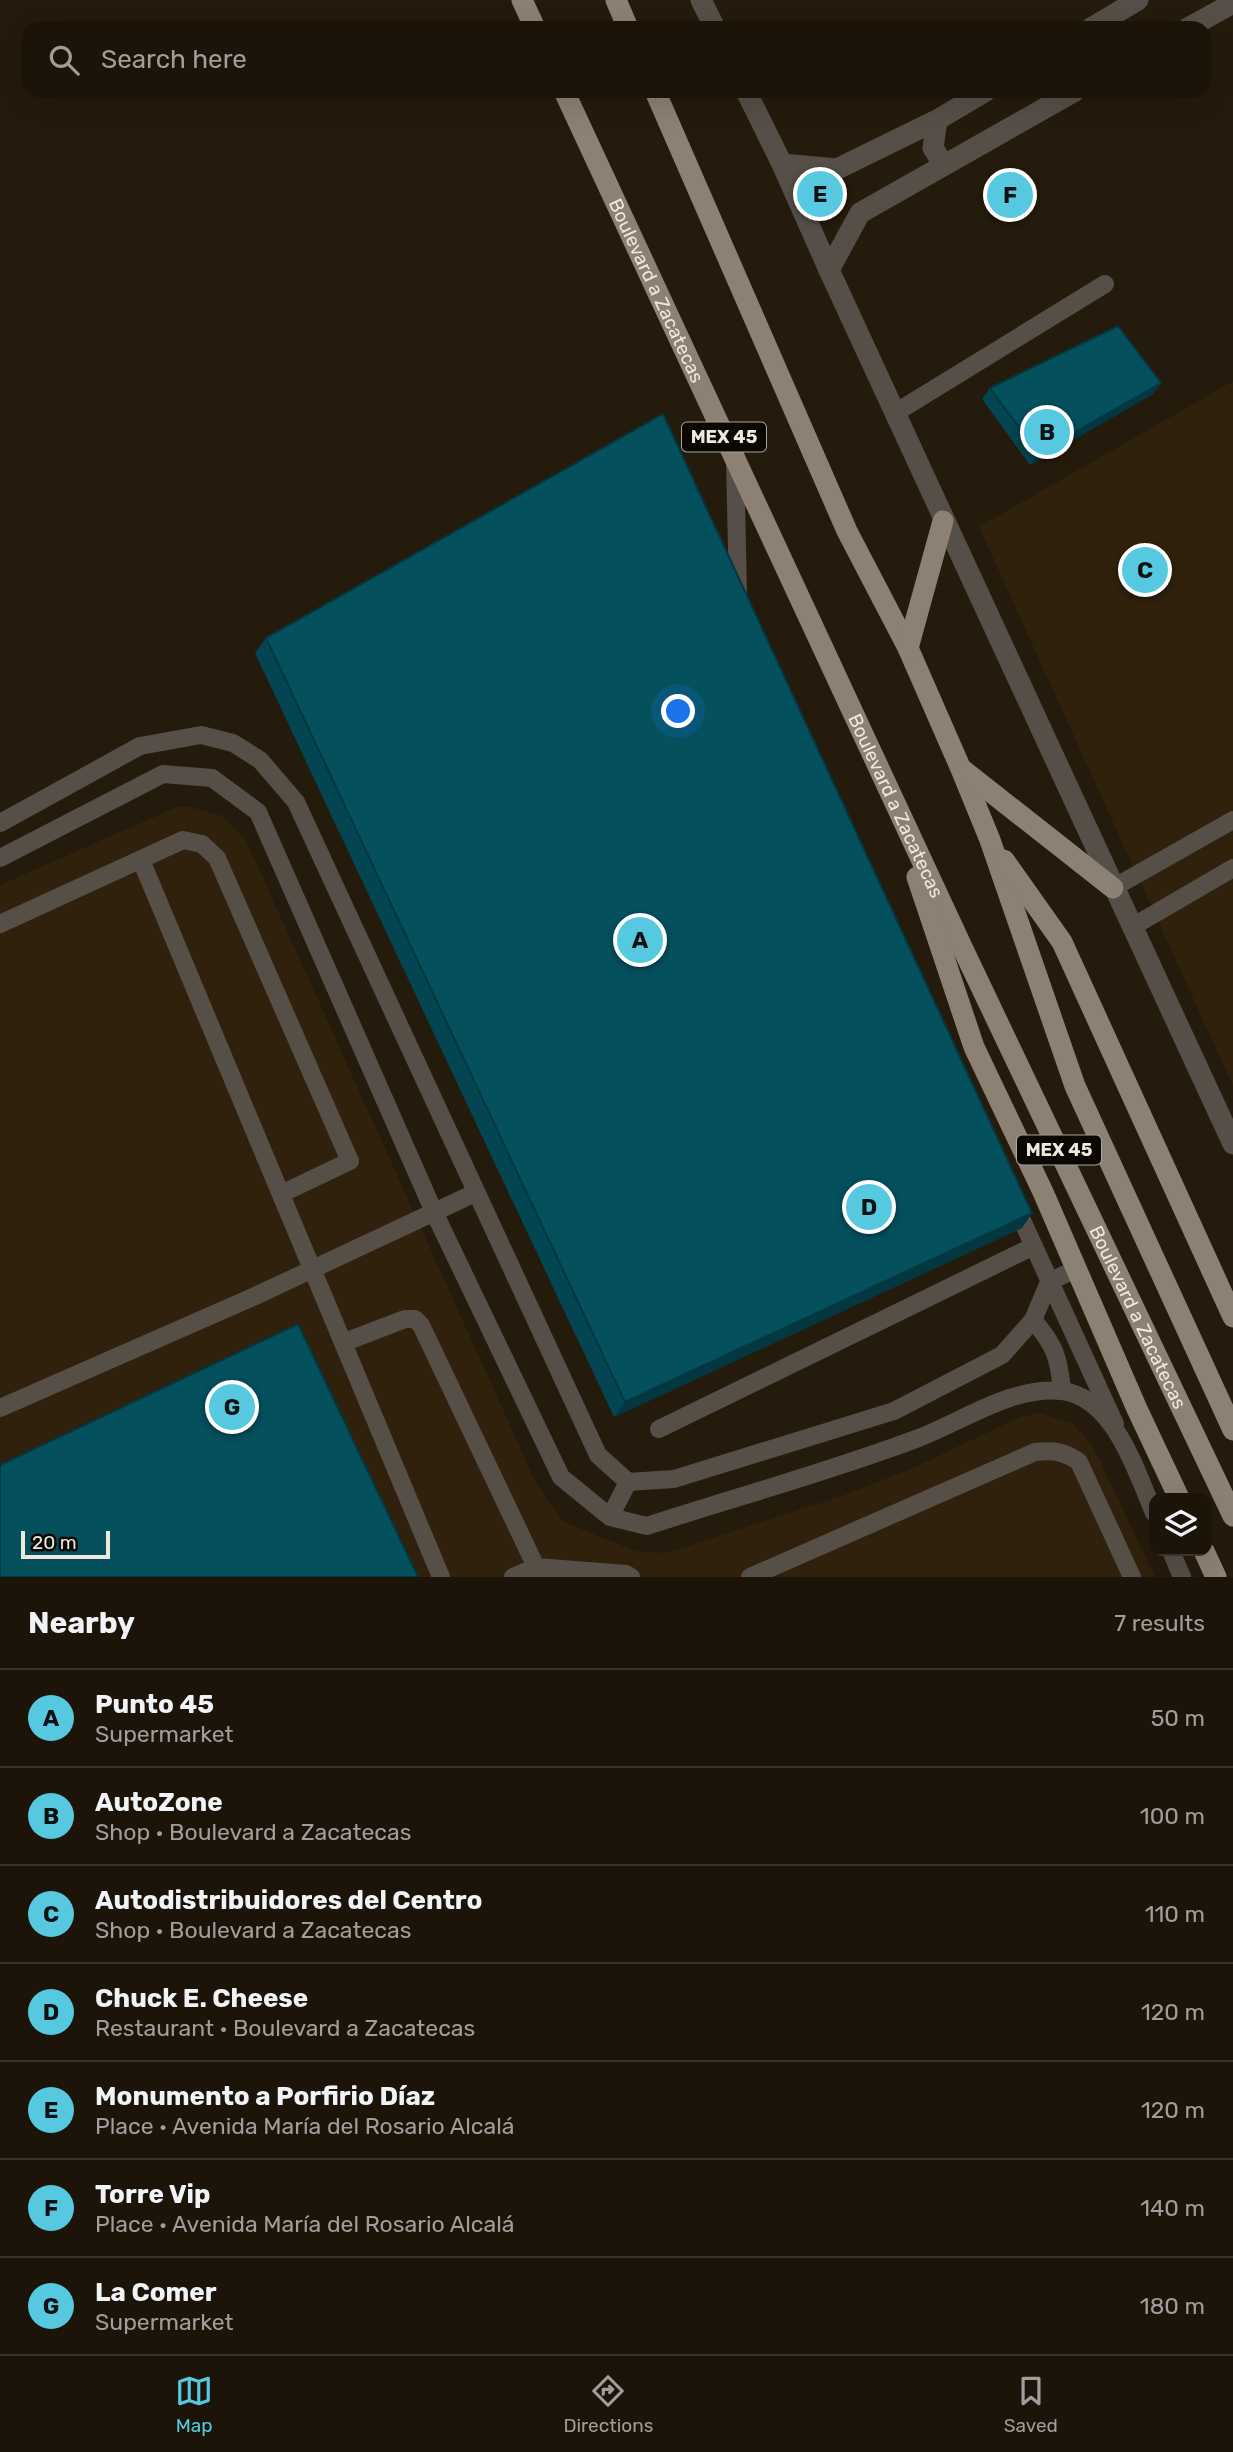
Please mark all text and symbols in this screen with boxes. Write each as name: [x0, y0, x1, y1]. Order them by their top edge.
search box: [21, 21, 1212, 98]
icon: search: [45, 41, 83, 79]
text: Search here: [101, 44, 247, 75]
pin: E: [797, 168, 843, 220]
pin: F: [987, 169, 1033, 221]
street label: Boulevard a Zacatecas: [604, 195, 709, 386]
pin: B: [1024, 406, 1070, 458]
road number: MEX 45: [682, 422, 766, 452]
pin: C: [1122, 544, 1168, 596]
your location: [661, 694, 695, 728]
street label: Boulevard a Zacatecas: [843, 710, 948, 901]
pin: A: [617, 914, 663, 966]
road number: MEX 45: [1017, 1135, 1101, 1164]
pin: D: [846, 1181, 892, 1233]
street label: Boulevard a Zacatecas: [1084, 1222, 1191, 1413]
pin: G: [209, 1381, 255, 1433]
map controls: [1149, 1493, 1212, 1556]
button: layers: [1149, 1493, 1212, 1556]
scale bar: [21, 1528, 110, 1560]
text: 20 m: [32, 1531, 77, 1554]
text: Nearby: [28, 1605, 135, 1641]
text: 7 results: [1114, 1609, 1205, 1637]
text: Punto 45: [95, 1689, 214, 1720]
text: A: [43, 1704, 59, 1732]
text: 50 m: [1151, 1704, 1205, 1732]
text: Supermarket: [95, 1720, 233, 1748]
text: AutoZone: [95, 1787, 223, 1818]
text: B: [43, 1802, 59, 1830]
text: 100 m: [1140, 1802, 1205, 1830]
text: Shop · Boulevard a Zacatecas: [95, 1818, 411, 1846]
text: Autodistribuidores del Centro: [95, 1885, 482, 1916]
text: C: [43, 1900, 59, 1928]
text: 110 m: [1145, 1900, 1205, 1928]
text: Shop · Boulevard a Zacatecas: [95, 1916, 411, 1944]
text: Chuck E. Cheese: [95, 1983, 308, 2014]
text: D: [43, 1998, 59, 2026]
text: 120 m: [1141, 1998, 1205, 2026]
text: Restaurant · Boulevard a Zacatecas: [95, 2014, 475, 2042]
text: Monumento a Porfirio Díaz: [95, 2081, 435, 2112]
text: E: [44, 2096, 58, 2124]
text: 120 m: [1141, 2096, 1205, 2124]
text: Place · Avenida María del Rosario Alcalá: [95, 2112, 514, 2140]
text: Torre Vip: [95, 2179, 210, 2210]
text: F: [44, 2194, 58, 2222]
text: 140 m: [1140, 2194, 1205, 2222]
text: Place · Avenida María del Rosario Alcalá: [95, 2210, 514, 2238]
text: La Comer: [95, 2277, 217, 2308]
text: G: [43, 2292, 59, 2320]
text: 180 m: [1140, 2292, 1205, 2320]
text: Supermarket: [95, 2308, 233, 2336]
tab: Map: [175, 2372, 213, 2437]
tab: Directions: [563, 2372, 653, 2437]
tab: Saved: [1004, 2372, 1058, 2437]

